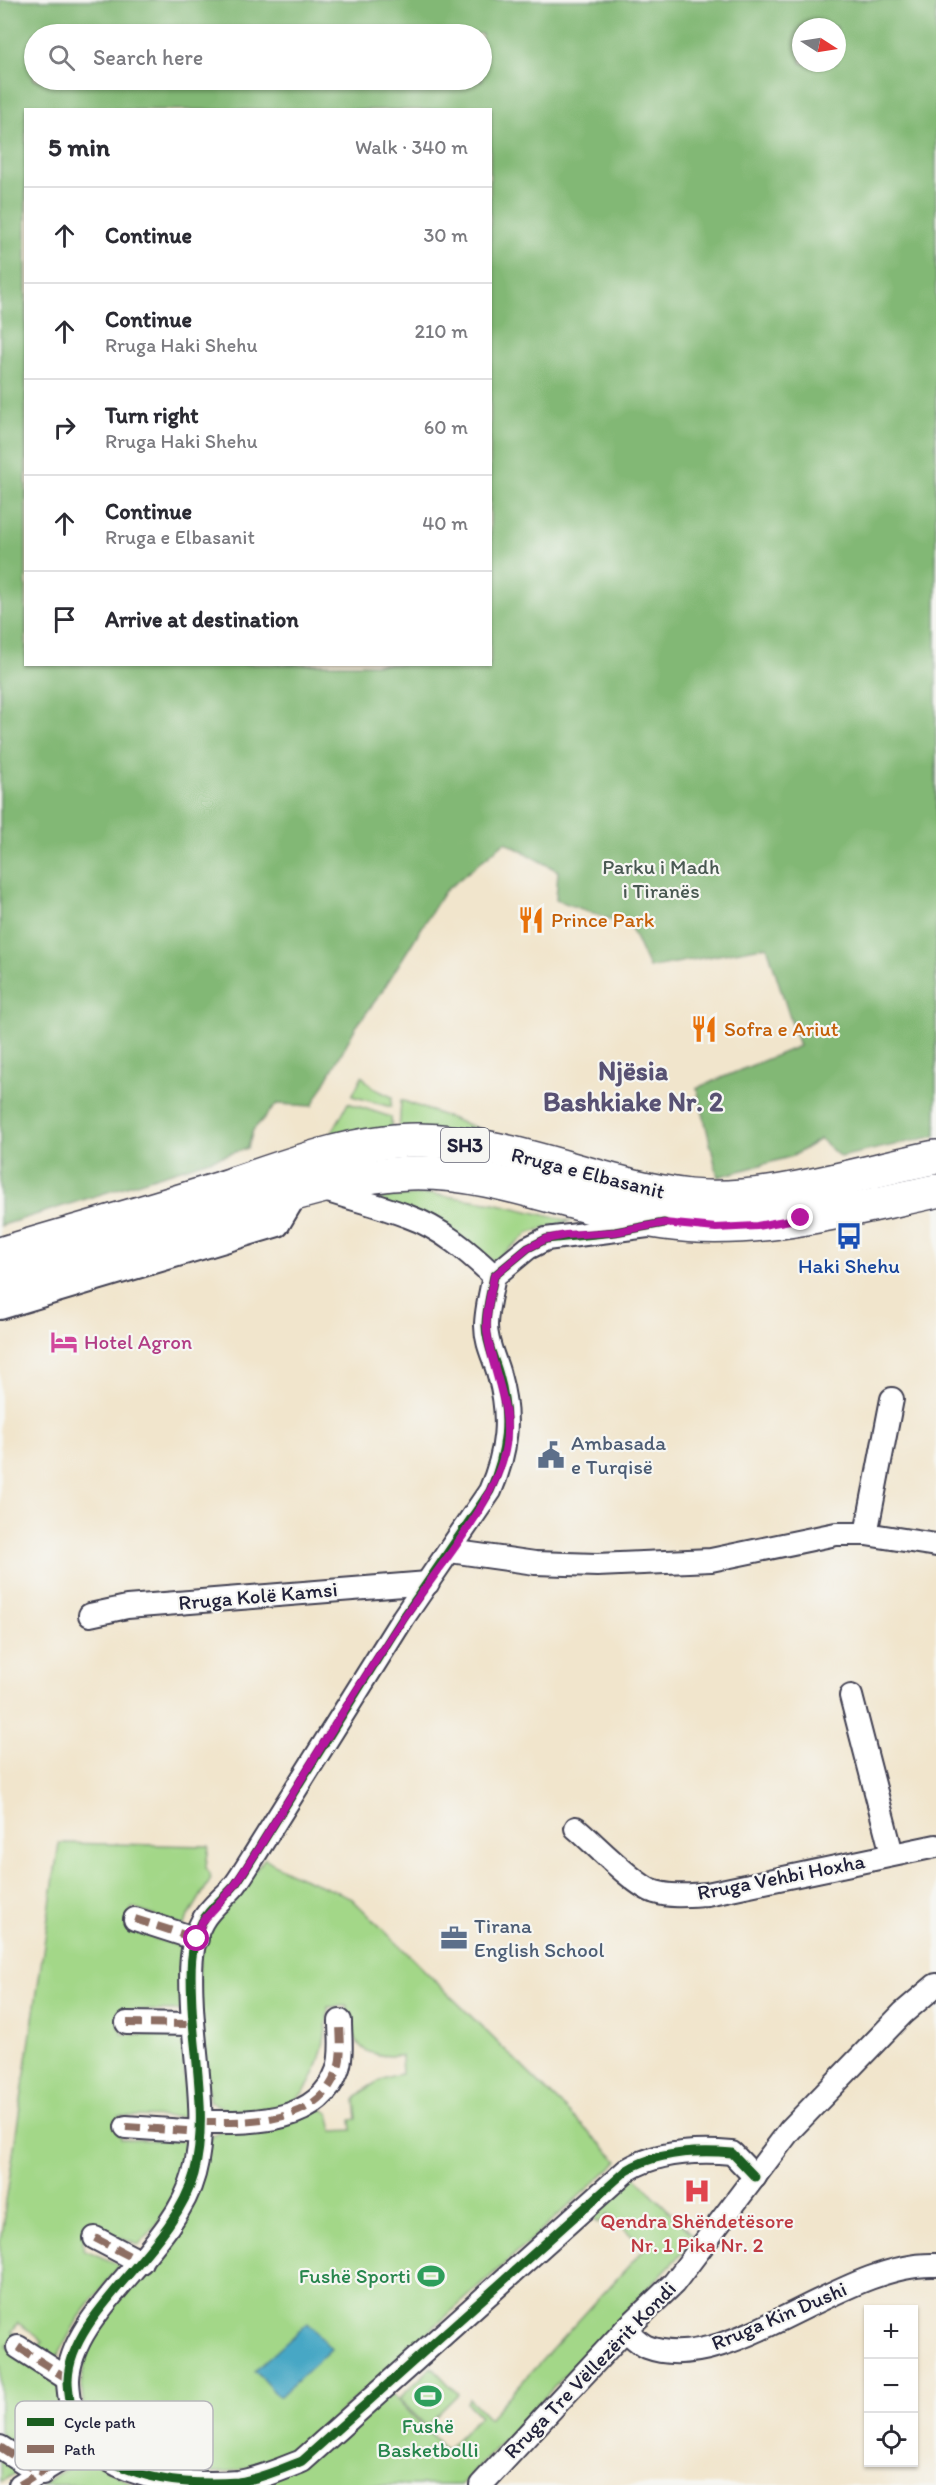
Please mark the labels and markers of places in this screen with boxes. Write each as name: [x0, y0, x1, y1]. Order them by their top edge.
restaurant icon: Prince Park: [516, 905, 546, 935]
place label: Prince Park: [551, 907, 655, 932]
restaurant icon: Sofra e Ariut: [689, 1014, 719, 1044]
place label: Sofra e Ariut: [724, 1016, 839, 1041]
bus stop icon: Haki Shehu: [834, 1221, 864, 1251]
place label: Haki Shehu: [798, 1253, 900, 1278]
hotel icon: Hotel Agron: [49, 1327, 79, 1357]
place label: Hotel Agron: [84, 1329, 192, 1354]
place label: Ambasada e Turqisë: [571, 1430, 666, 1479]
public building icon: Ambasada e Turqisë: [536, 1440, 566, 1470]
place label: Tirana English School: [474, 1913, 605, 1962]
office icon: Tirana English School: [439, 1923, 469, 1953]
hospital icon: Qendra Shëndetësore Nr. 1 Pika Nr. 2: [682, 2176, 712, 2206]
place label: Qendra Shëndetësore Nr. 1 Pika Nr. 2: [600, 2208, 794, 2257]
sports icon: Fushë Sporti: [416, 2261, 446, 2291]
place label: Fushë Sporti: [299, 2263, 411, 2288]
sports icon: Fushë Basketbolli: [413, 2381, 443, 2411]
place label: Fushë Basketbolli: [377, 2413, 479, 2462]

